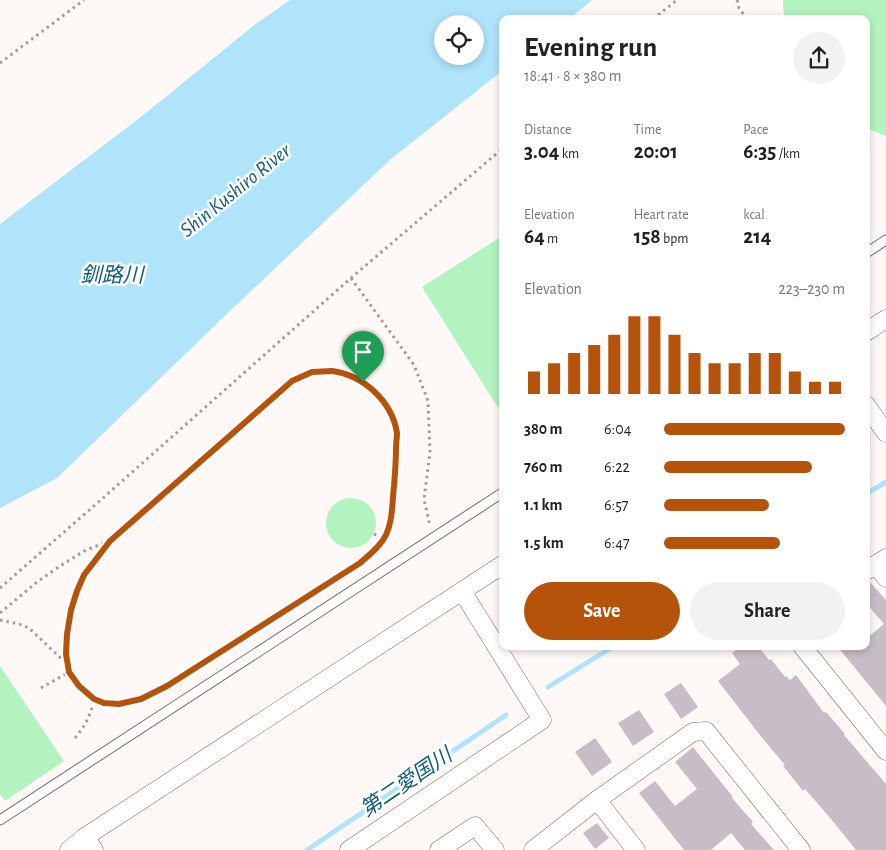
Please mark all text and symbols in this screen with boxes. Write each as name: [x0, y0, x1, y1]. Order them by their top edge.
map controls: [434, 15, 484, 65]
button: locate: [434, 15, 484, 65]
button: share: [793, 32, 845, 84]
text: Evening run: [524, 34, 657, 62]
text: 18:41 · 8 × 380 m: [524, 68, 622, 84]
text: Distance: [524, 123, 571, 137]
text: Time: [634, 123, 662, 137]
text: Pace: [743, 123, 769, 137]
water label: Shin Kushiro River: [176, 139, 295, 241]
text: 3.04: [524, 141, 559, 162]
text: 20:01: [634, 141, 678, 162]
text: 6:35: [743, 141, 776, 162]
text: km: [559, 147, 579, 161]
text: /km: [776, 147, 800, 161]
text: Elevation: [524, 208, 575, 222]
text: Heart rate: [634, 208, 689, 222]
text: kcal: [743, 208, 765, 222]
text: 64: [524, 226, 545, 247]
text: 158: [634, 226, 661, 247]
text: 214: [743, 226, 771, 247]
text: m: [545, 232, 558, 246]
text: bpm: [661, 232, 688, 246]
water label: 釧路川: [81, 264, 145, 286]
text: Elevation: [524, 281, 582, 297]
text: 223–230 m: [778, 281, 845, 297]
pin: [342, 331, 384, 382]
icon: arrive: [349, 338, 377, 366]
text: 380 m: [524, 421, 562, 437]
text: 6:04: [604, 421, 631, 437]
text: 760 m: [524, 459, 562, 475]
text: 6:22: [604, 459, 630, 475]
text: 1.1 km: [524, 497, 562, 513]
text: 6:57: [604, 497, 629, 513]
text: 1.5 km: [524, 535, 564, 551]
text: 6:47: [604, 535, 630, 551]
button: Save: [524, 582, 680, 640]
button: Share: [690, 582, 845, 640]
water label: 第二愛国川: [356, 742, 457, 820]

